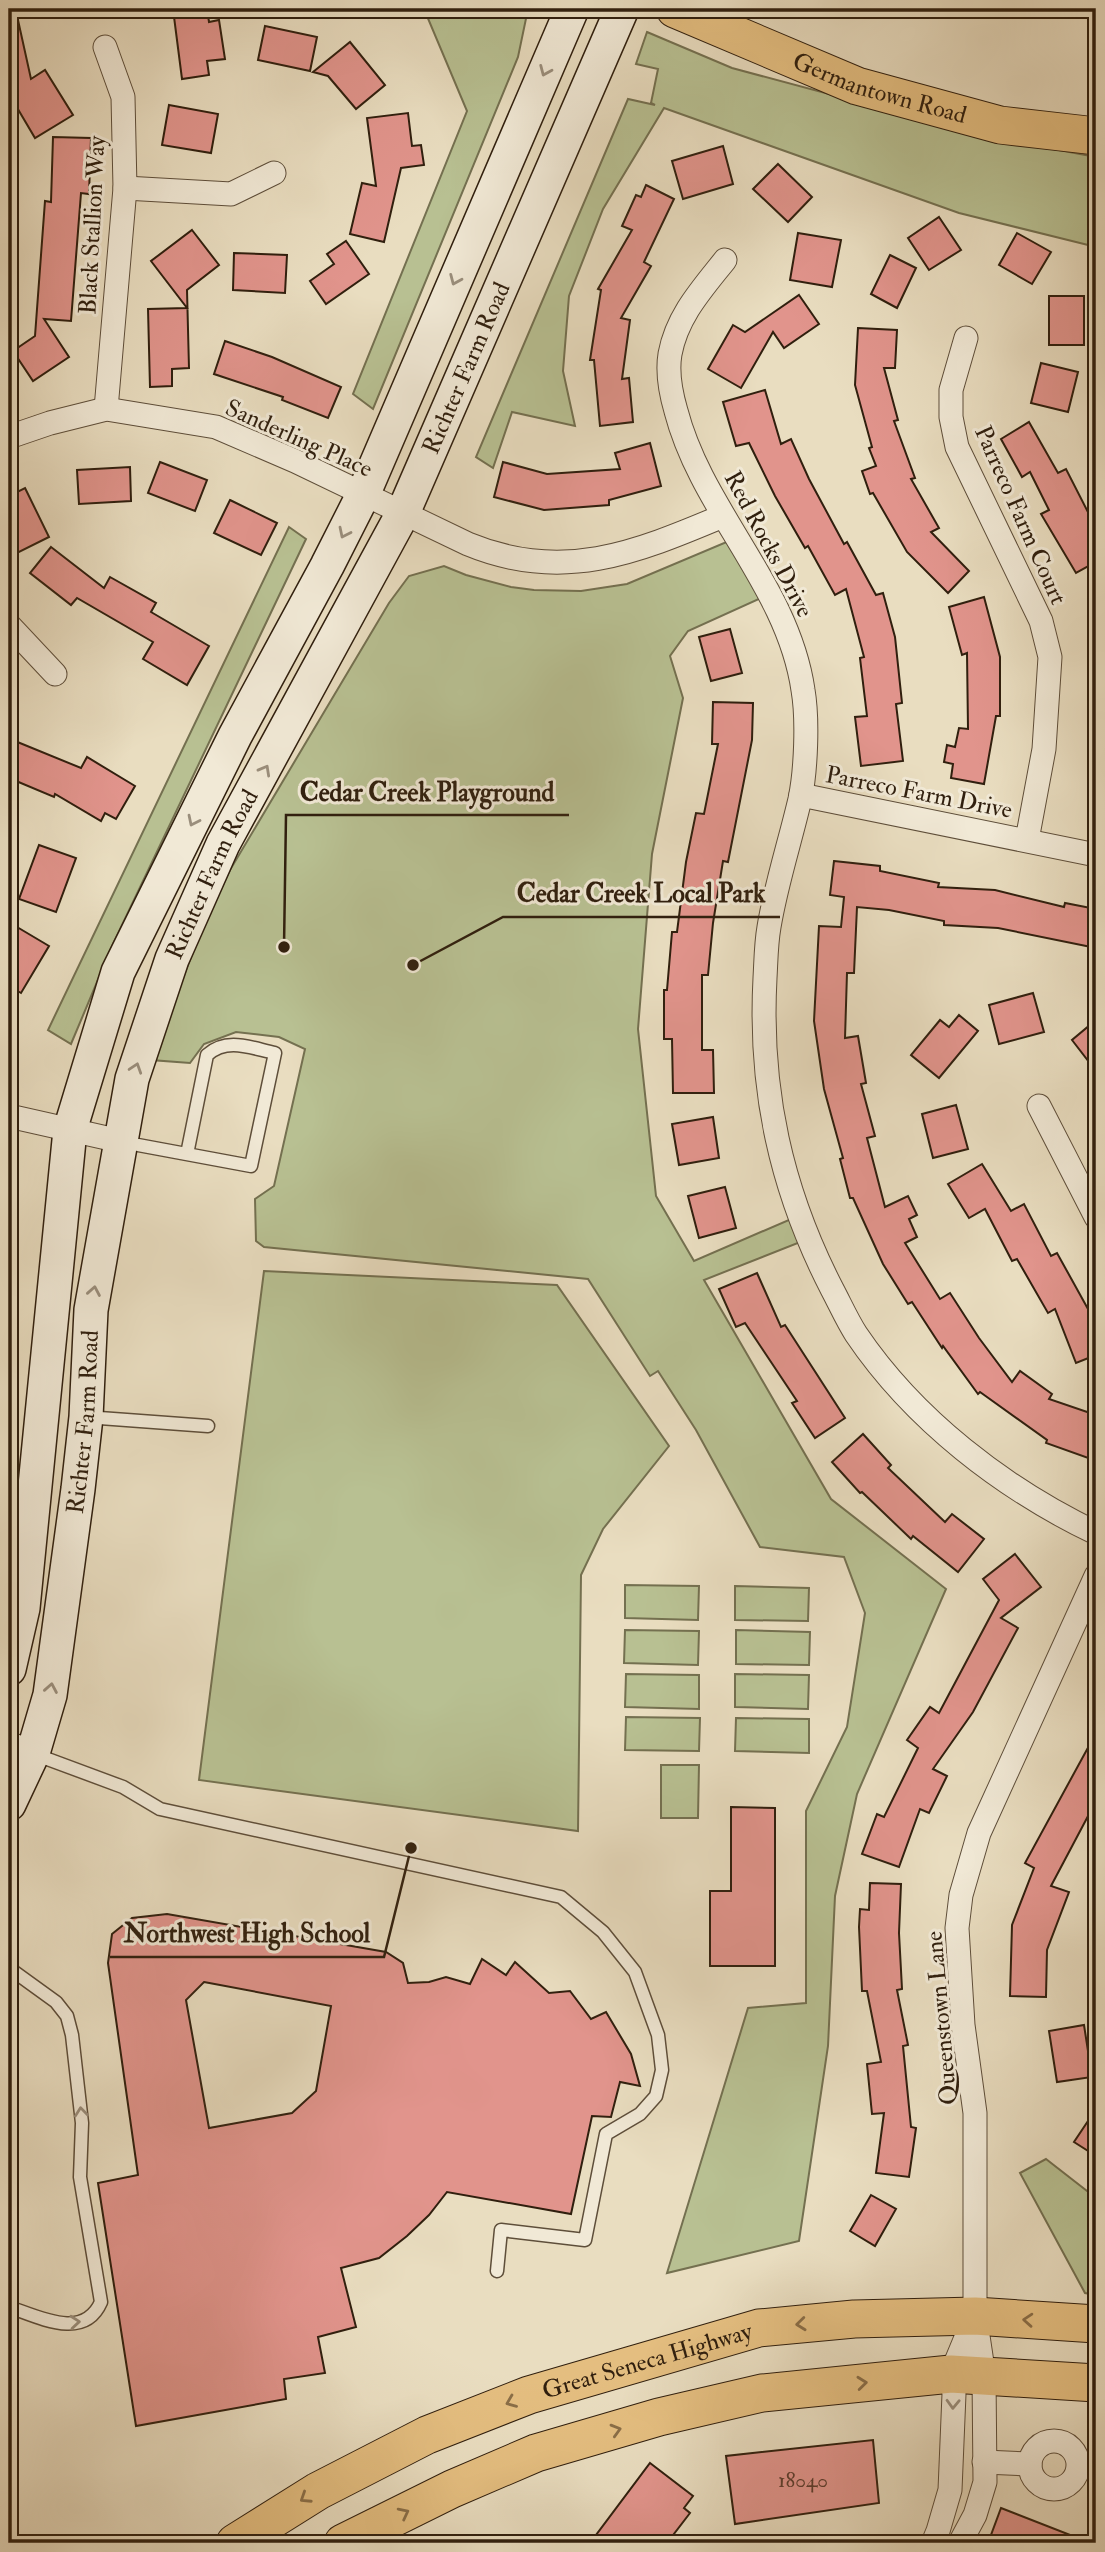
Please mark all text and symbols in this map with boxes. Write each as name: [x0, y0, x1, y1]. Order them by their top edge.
street label: Germantown Road: [788, 46, 970, 131]
one-way arrow: [539, 64, 553, 77]
street label: Black Stallion Way: [72, 134, 113, 315]
one-way arrow: [449, 273, 463, 286]
street label: Richter Farm Road: [415, 277, 518, 459]
street label: Sanderling Place: [220, 392, 377, 485]
street label: Parreco Farm Court: [967, 421, 1074, 610]
street label: Red Rocks Drive: [717, 466, 820, 623]
one-way arrow: [338, 526, 352, 538]
street label: Parreco Farm Drive: [823, 759, 1015, 826]
one-way arrow: [257, 765, 270, 777]
callout: Cedar Creek Playground: [286, 768, 569, 815]
text: Cedar Creek Playground: [300, 777, 554, 810]
street label: Richter Farm Road: [159, 784, 266, 964]
one-way arrow: [187, 814, 201, 826]
callout: Cedar Creek Local Park: [503, 870, 780, 917]
text: Cedar Creek Local Park: [517, 878, 766, 910]
one-way arrow: [128, 1062, 142, 1074]
one-way arrow: [86, 1285, 101, 1297]
street label: Richter Farm Road: [60, 1329, 106, 1516]
one-way arrow: [43, 1682, 58, 1694]
callout: Northwest High School: [110, 1910, 384, 1957]
text: Northwest High School: [123, 1918, 371, 1951]
street label: Queenstown Lane: [918, 1930, 965, 2106]
one-way arrow: [74, 2107, 89, 2118]
one-way arrow: [1022, 2312, 1033, 2327]
one-way arrow: [70, 2315, 81, 2330]
street label: Great Seneca Highway: [539, 2316, 756, 2406]
one-way arrow: [795, 2316, 806, 2331]
one-way arrow: [857, 2376, 868, 2391]
one-way arrow: [506, 2393, 518, 2407]
one-way arrow: [945, 2399, 961, 2410]
one-way arrow: [609, 2423, 621, 2438]
house number: 18040: [778, 2467, 828, 2494]
one-way arrow: [300, 2490, 313, 2503]
one-way arrow: [397, 2507, 409, 2521]

